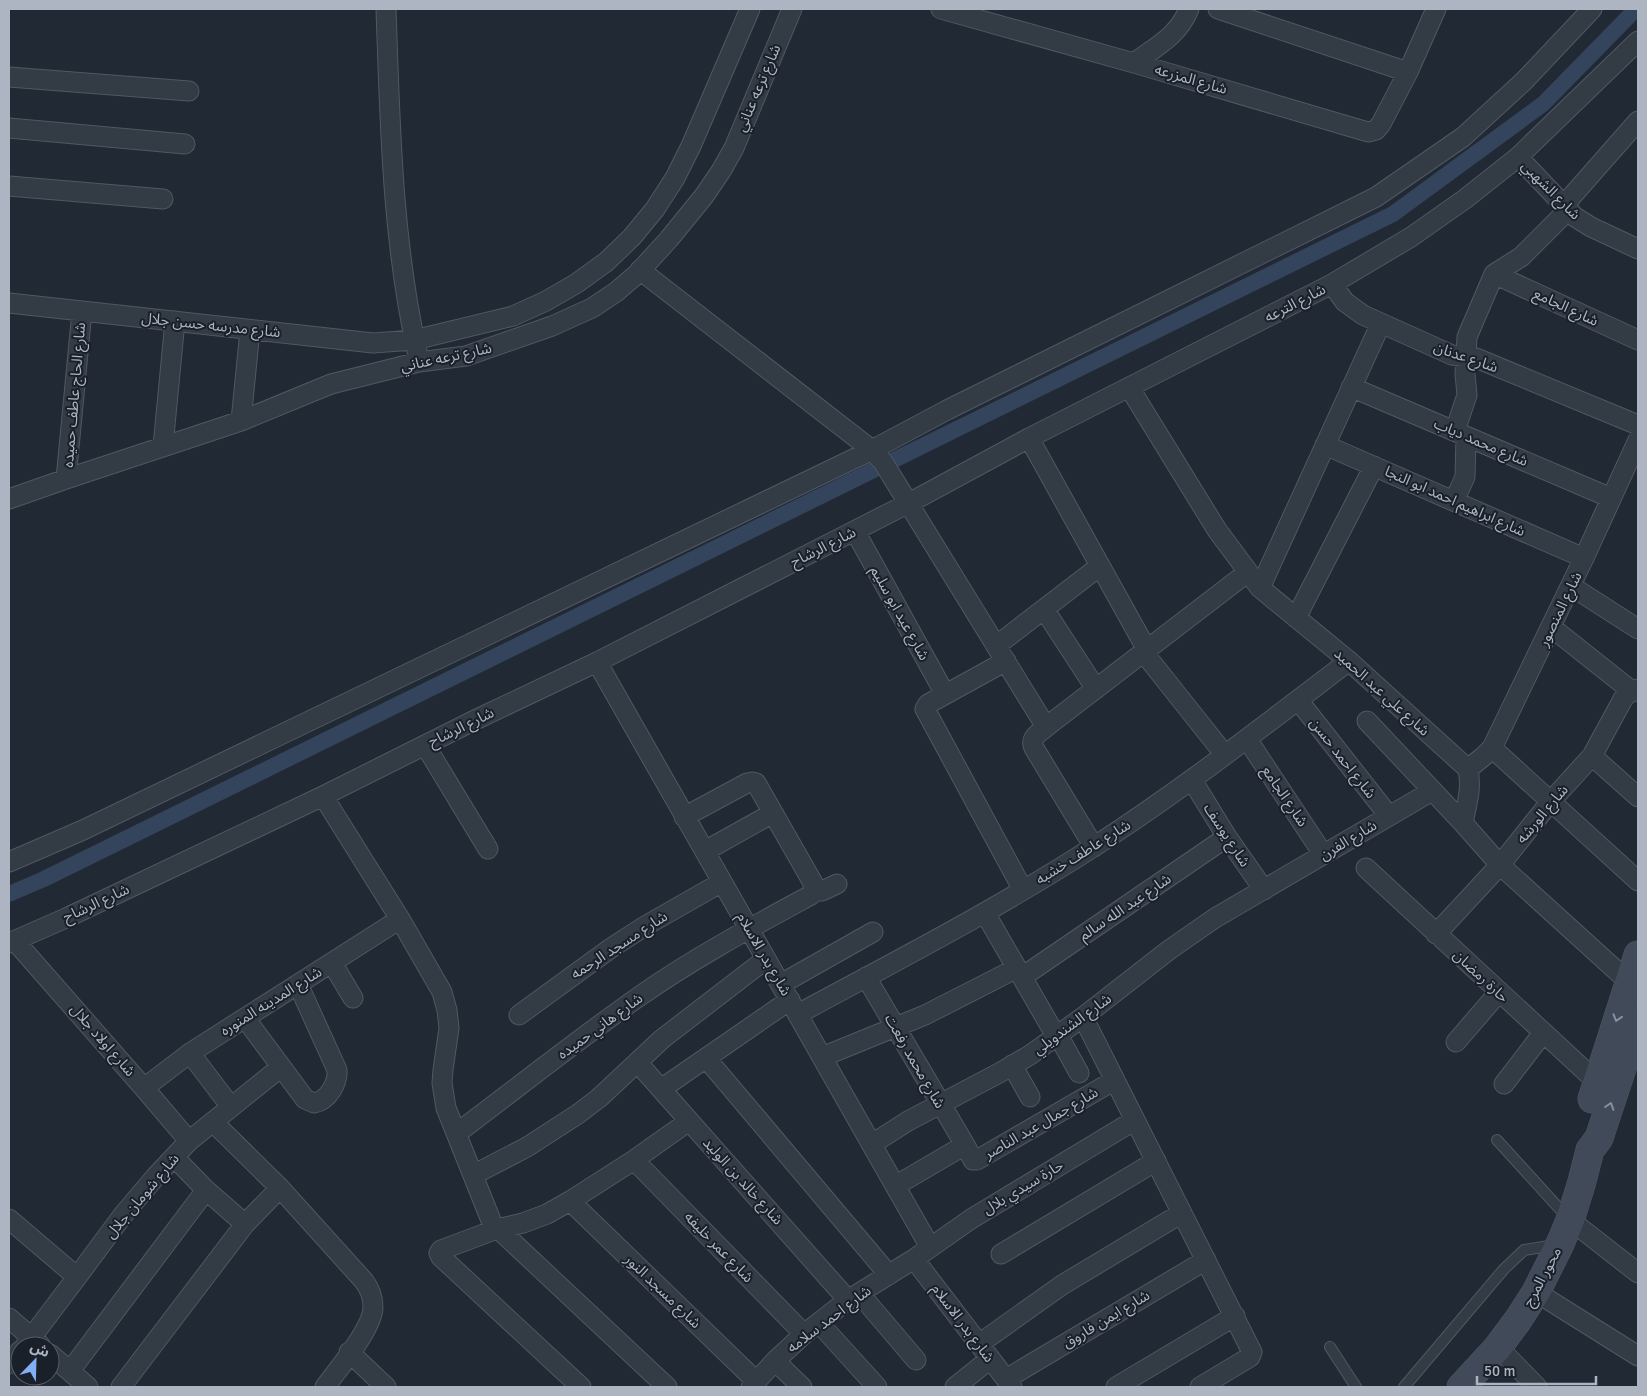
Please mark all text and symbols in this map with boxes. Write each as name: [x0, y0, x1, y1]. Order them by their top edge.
street label: شارع ترعه عناني: [732, 42, 787, 135]
street label: شارع المزرعه: [1152, 60, 1230, 101]
street label: شارع الشهبي: [1515, 157, 1585, 226]
street label: شارع الترعه: [1262, 280, 1330, 329]
street label: شارع الجامع: [1529, 284, 1602, 333]
street label: شارع مدرسه حسن جلال: [140, 309, 282, 344]
street label: شارع الحاج عاطف حميده: [59, 321, 92, 469]
street label: شارع ترعه عناني: [399, 338, 494, 378]
street label: شارع عدنان: [1431, 338, 1501, 379]
street label: شارع محمد دياب: [1430, 414, 1531, 473]
street label: شارع ابراهيم احمد ابو النجا: [1381, 462, 1528, 543]
street label: شارع الرشاح: [787, 523, 860, 574]
street label: شارع عيد ابو سليم: [864, 563, 933, 665]
street label: شارع المنصور: [1534, 569, 1589, 651]
street label: شارع علي عبد الحميد: [1329, 644, 1434, 742]
street label: شارع الرشاح: [425, 703, 498, 753]
street label: شارع احمد حسن: [1304, 714, 1380, 804]
street label: شارع الجامع: [1256, 762, 1312, 832]
street label: شارع الورشه: [1512, 781, 1574, 849]
street label: شارع يوسف: [1197, 800, 1254, 872]
street label: شارع عاطف خشبه: [1032, 816, 1136, 891]
street label: شارع الفرن: [1316, 816, 1382, 867]
street label: شارع عبد الله سالم: [1075, 869, 1176, 947]
street label: شارع الرشاح: [60, 880, 134, 929]
street label: شارع مسجد الرحمه: [567, 907, 673, 985]
street label: شارع بدر الاسلام: [730, 909, 795, 1001]
street label: حارة رمضان: [1450, 946, 1513, 1006]
street label: شارع المدينه المنوره: [217, 962, 327, 1042]
street label: شارع هاني حميده: [554, 989, 648, 1065]
street label: شارع الشندويلي: [1029, 989, 1117, 1061]
street label: شارع اولاد جلال: [64, 1000, 140, 1082]
street label: شارع محمد رفعت: [878, 1011, 949, 1113]
one-way arrow: [1613, 1013, 1623, 1021]
street label: شارع جمال عبد الناصر: [980, 1083, 1103, 1166]
one-way arrow: [1604, 1103, 1614, 1111]
street label: شارع خالد بن الوليد: [697, 1134, 787, 1231]
street label: شارع شومان جلال: [101, 1150, 185, 1244]
street label: حارة سيدي بلال: [979, 1156, 1068, 1220]
street label: شارع عمر خليفه: [679, 1208, 757, 1288]
street label: محور المرج: [1519, 1244, 1568, 1311]
street label: شارع مسجد النور: [618, 1249, 705, 1334]
street label: شارع بدر الاسلام: [925, 1280, 999, 1368]
street label: شارع احمد سلامه: [783, 1281, 877, 1359]
street label: شارع ايمن فاروق: [1059, 1286, 1155, 1355]
north arrow: [10, 1336, 60, 1386]
text: ش: [28, 1338, 52, 1361]
scale bar: [1477, 1354, 1596, 1386]
text: 50 m: [1484, 1362, 1515, 1380]

